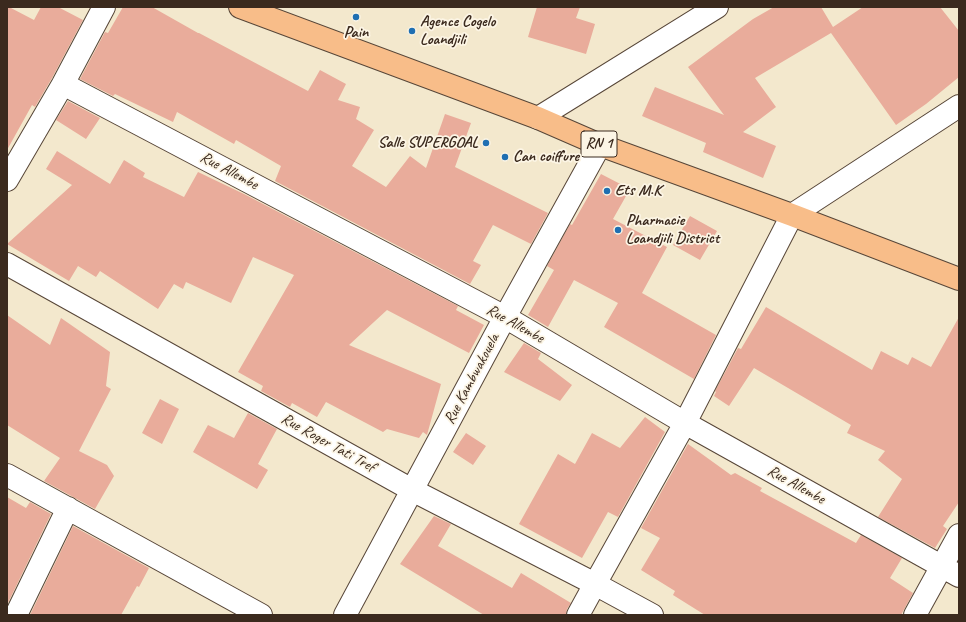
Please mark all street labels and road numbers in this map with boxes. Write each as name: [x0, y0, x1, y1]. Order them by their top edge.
road number: RN 1: [581, 131, 617, 157]
street label: Rue Allembe: [197, 148, 261, 194]
street label: Rue Allembe: [483, 300, 547, 348]
street label: Rue Kambwakouela: [440, 330, 504, 428]
street label: Rue Roger Tati Tref: [278, 409, 378, 477]
street label: Rue Allembe: [764, 461, 828, 509]

